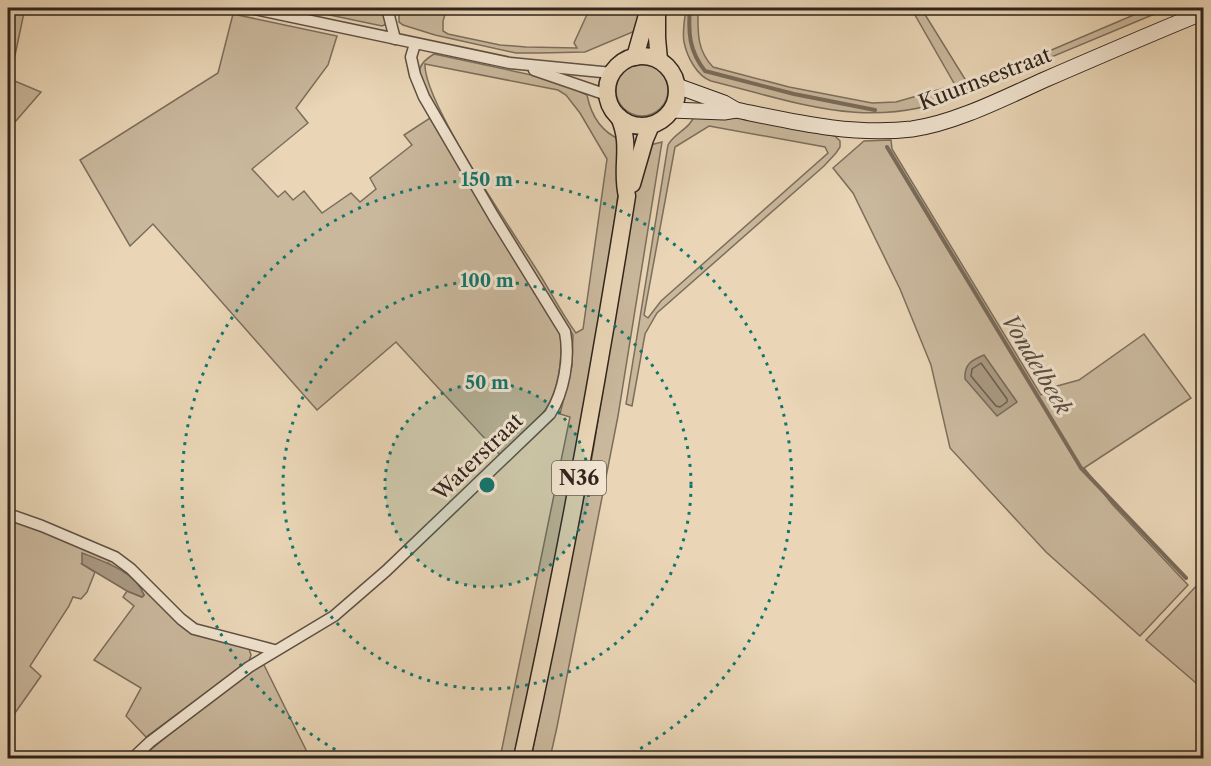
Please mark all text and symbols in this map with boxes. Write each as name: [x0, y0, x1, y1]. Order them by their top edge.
street label: Kuurnsestraat: [915, 42, 1055, 115]
text: 150 m: [461, 169, 513, 191]
text: 100 m: [460, 270, 514, 292]
water label: Vondelbeek: [996, 309, 1077, 420]
text: 50 m: [465, 372, 509, 394]
street label: Waterstraat: [427, 407, 528, 506]
road number: N36: [552, 461, 606, 495]
centre of rings: [477, 475, 497, 495]

